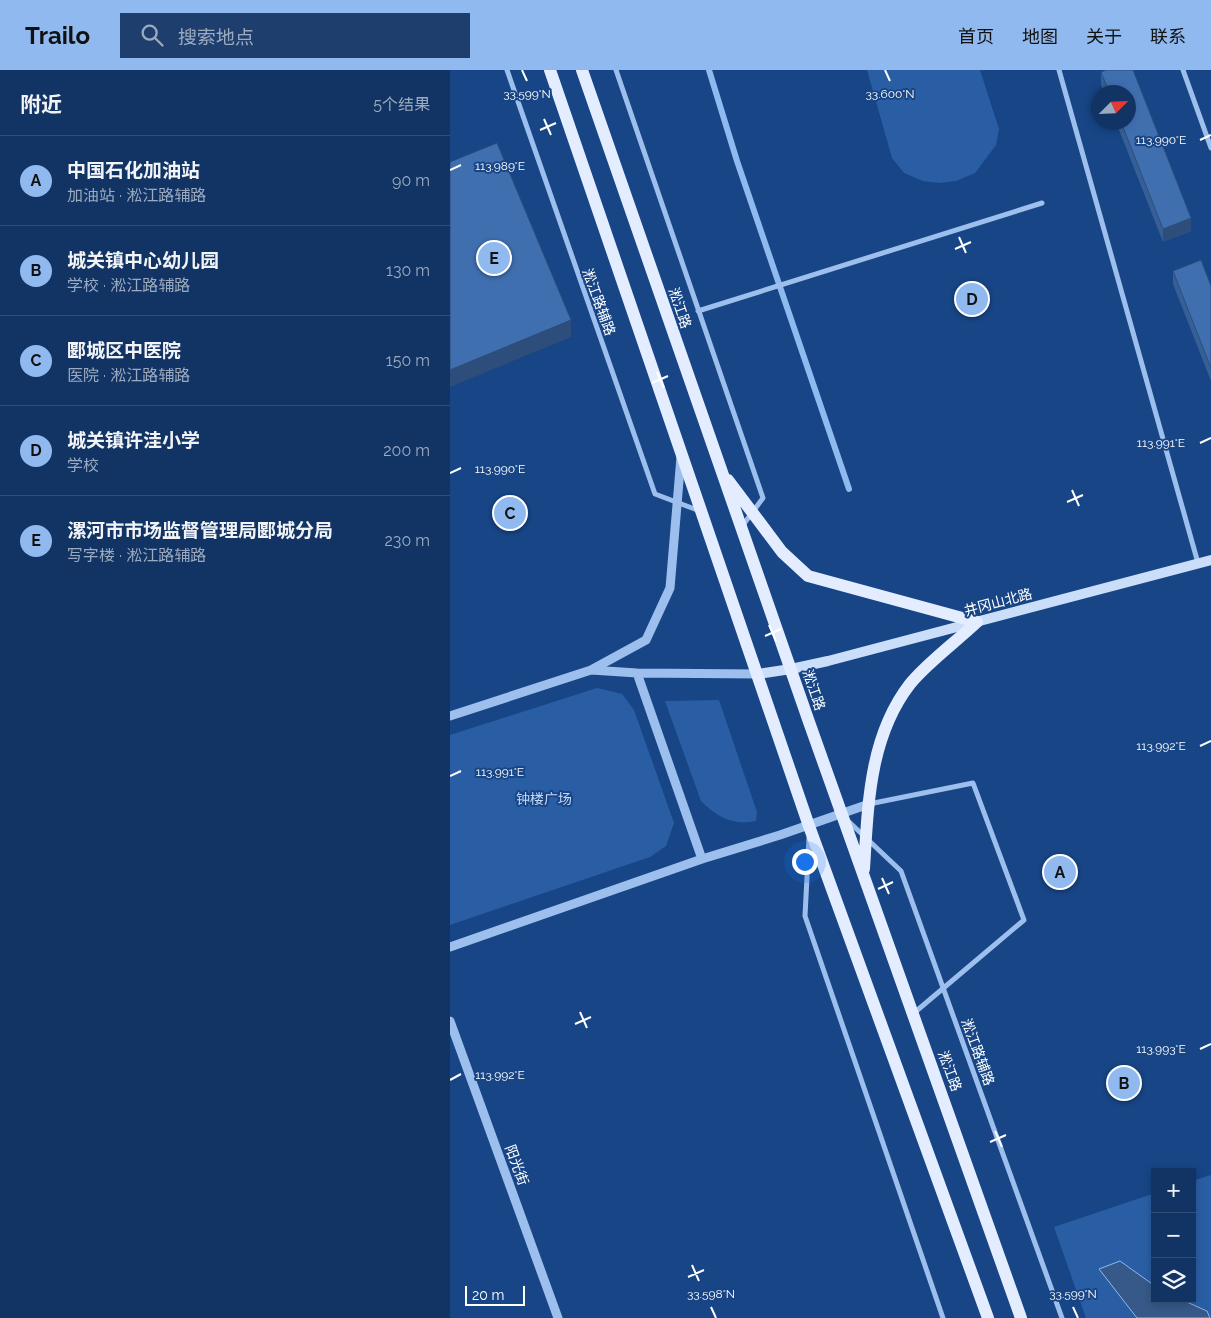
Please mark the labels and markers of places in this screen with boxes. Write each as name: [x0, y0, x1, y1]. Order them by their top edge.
pin: E: [478, 239, 510, 277]
pin: D: [956, 280, 988, 318]
pin: C: [494, 494, 526, 532]
pin: A: [1044, 853, 1076, 891]
pin: B: [1108, 1064, 1140, 1102]

